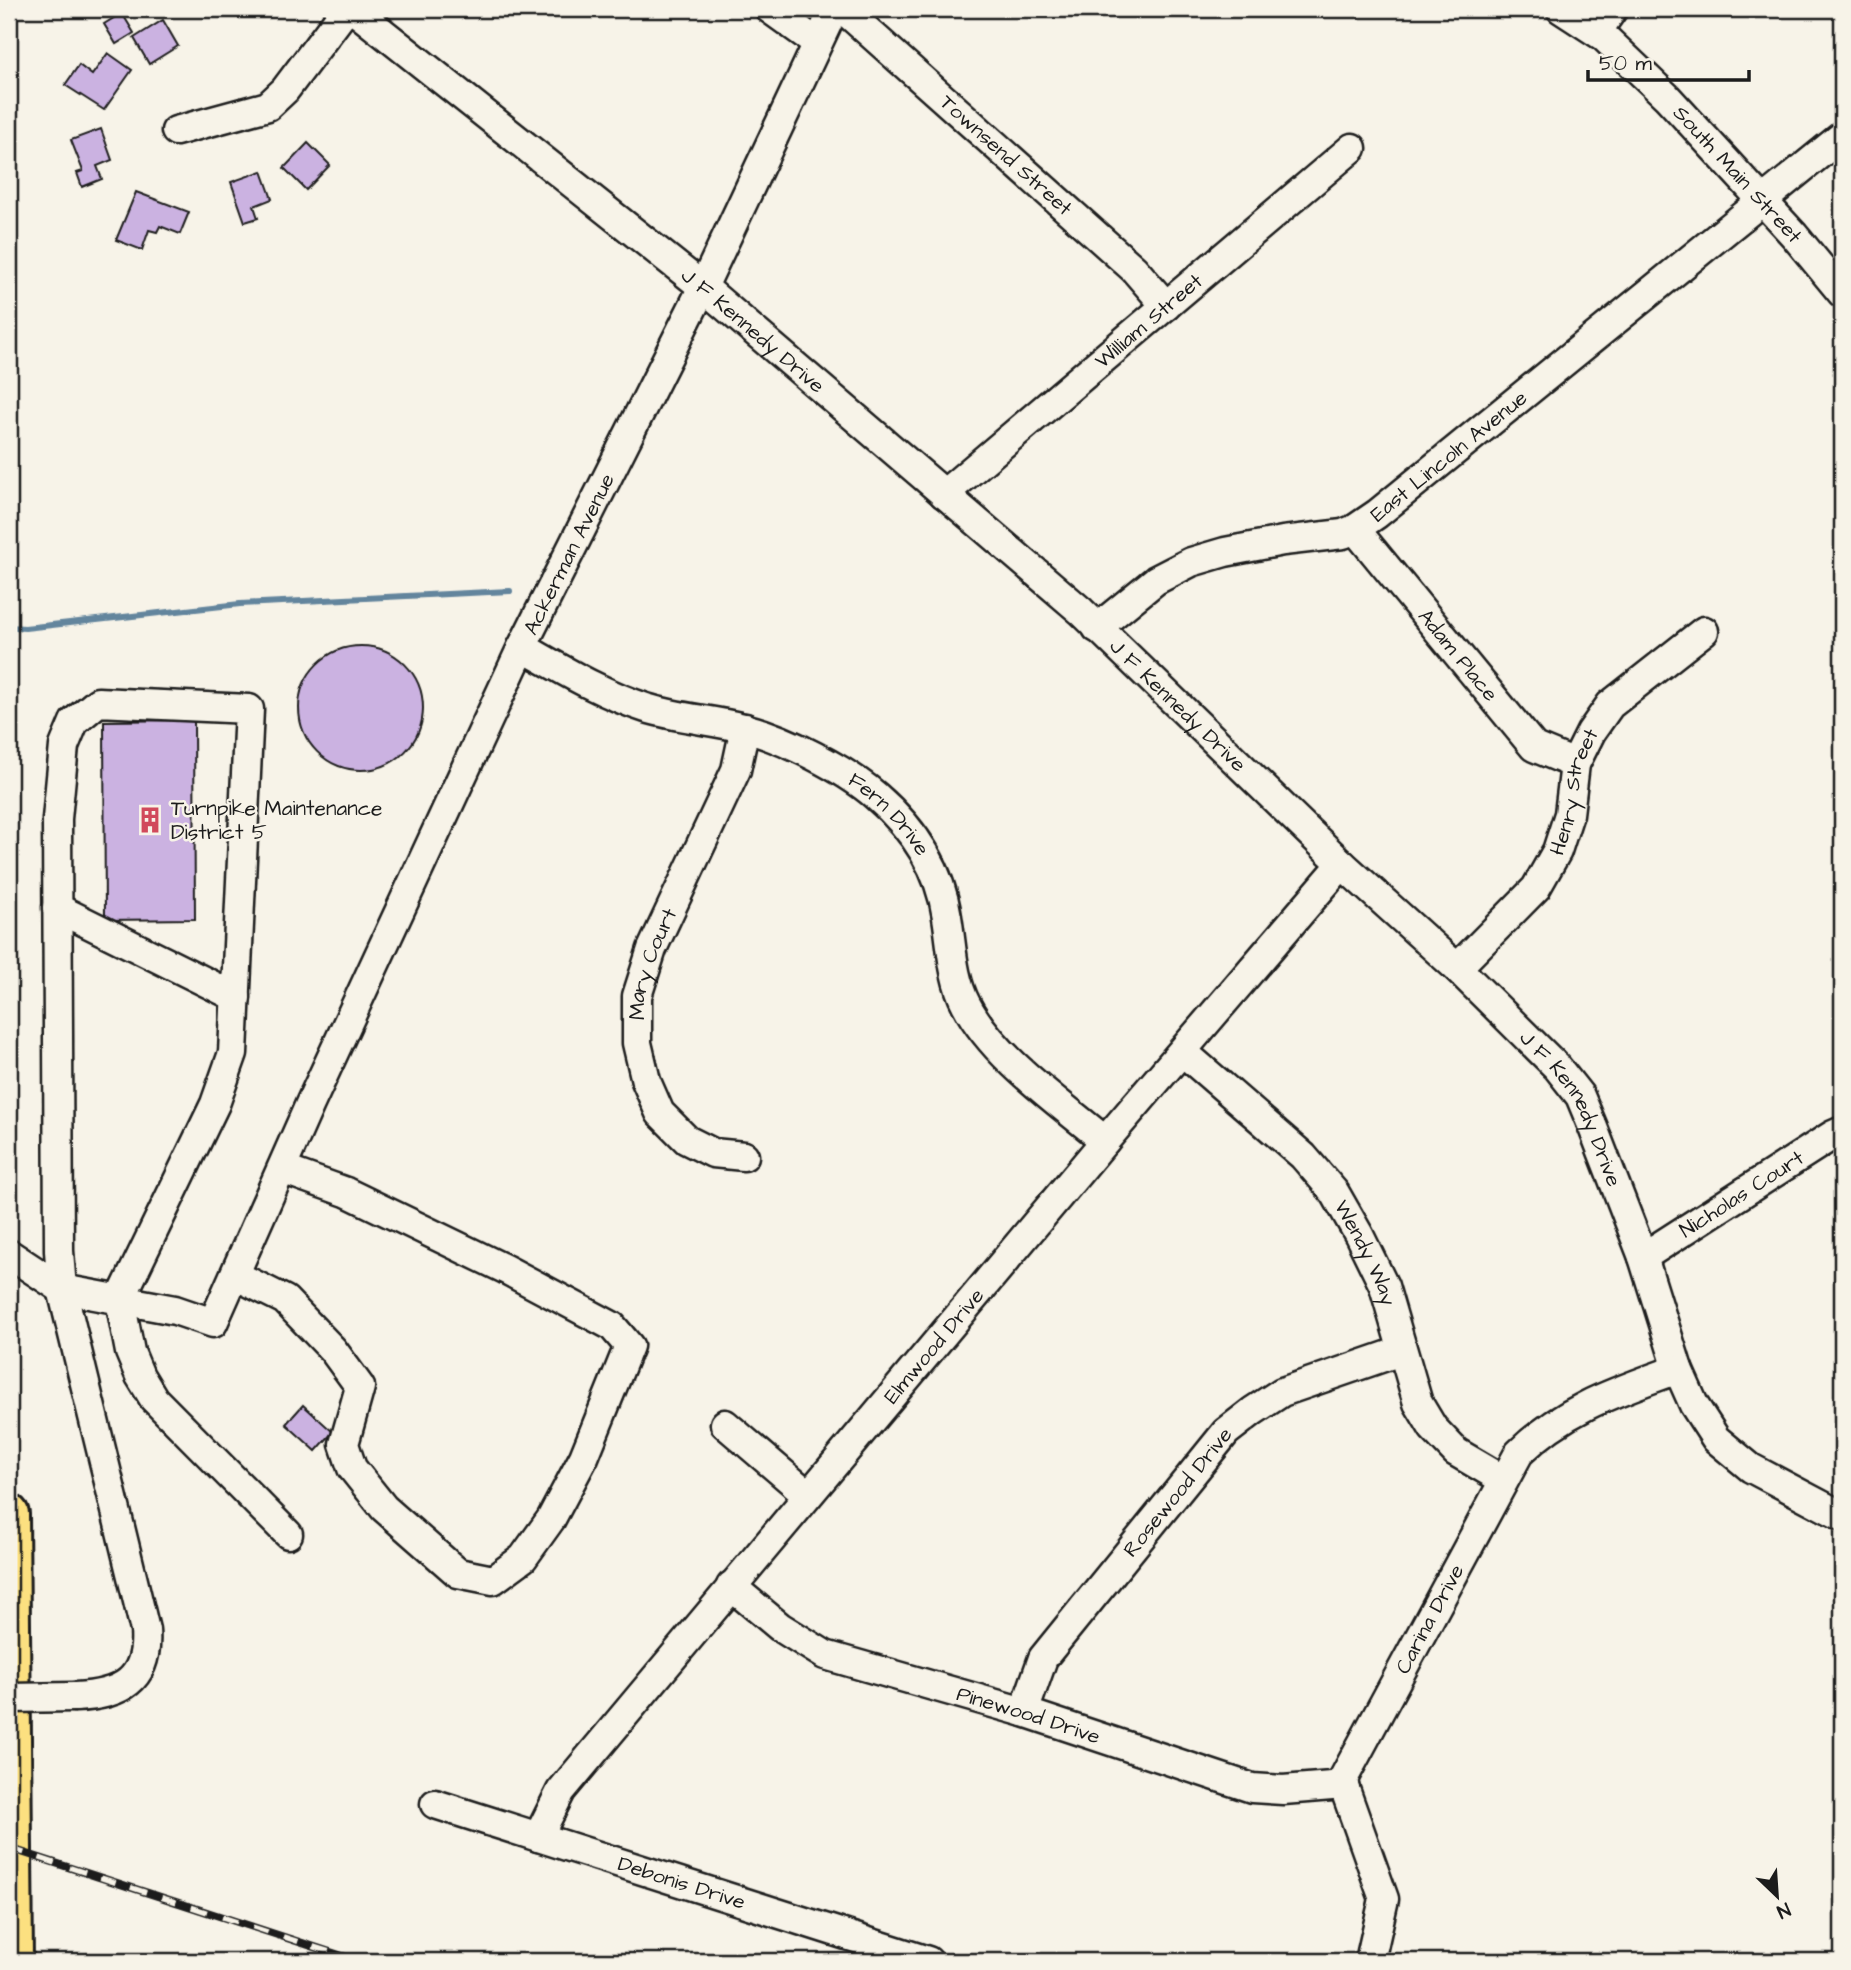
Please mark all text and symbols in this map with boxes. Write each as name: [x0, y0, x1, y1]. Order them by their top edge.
scale bar: [1588, 38, 1750, 82]
text: 50 m: [1599, 49, 1653, 78]
street label: Townsend Street: [933, 88, 1079, 223]
street label: South Main Street: [1666, 99, 1809, 250]
street label: J F Kennedy Drive: [675, 261, 831, 400]
street label: William Street: [1089, 267, 1209, 375]
street label: East Lincoln Avenue: [1364, 384, 1533, 529]
street label: Ackerman Avenue: [517, 469, 622, 640]
street label: Adam Place: [1411, 603, 1505, 708]
street label: J F Kennedy Drive: [1103, 632, 1253, 779]
street label: Henry Street: [1543, 723, 1606, 859]
street label: Fern Drive: [842, 766, 937, 861]
place label: Turnpike Maintenance District 5: [171, 794, 382, 847]
building icon: Turnpike Maintenance District 5: [135, 805, 165, 835]
street label: Mary Court: [623, 903, 684, 1020]
street label: J F Kennedy Drive: [1513, 1024, 1628, 1191]
street label: Nicholas Court: [1674, 1143, 1810, 1245]
street label: Wendy Way: [1327, 1195, 1403, 1310]
street label: Elmwood Drive: [877, 1282, 991, 1410]
street label: Rosewood Drive: [1117, 1421, 1239, 1563]
street label: Carina Drive: [1389, 1559, 1471, 1679]
street label: Pinewood Drive: [953, 1679, 1104, 1751]
street label: Debonis Drive: [614, 1849, 749, 1917]
north arrow: [1742, 1862, 1812, 1932]
text: N: [1772, 1895, 1795, 1925]

